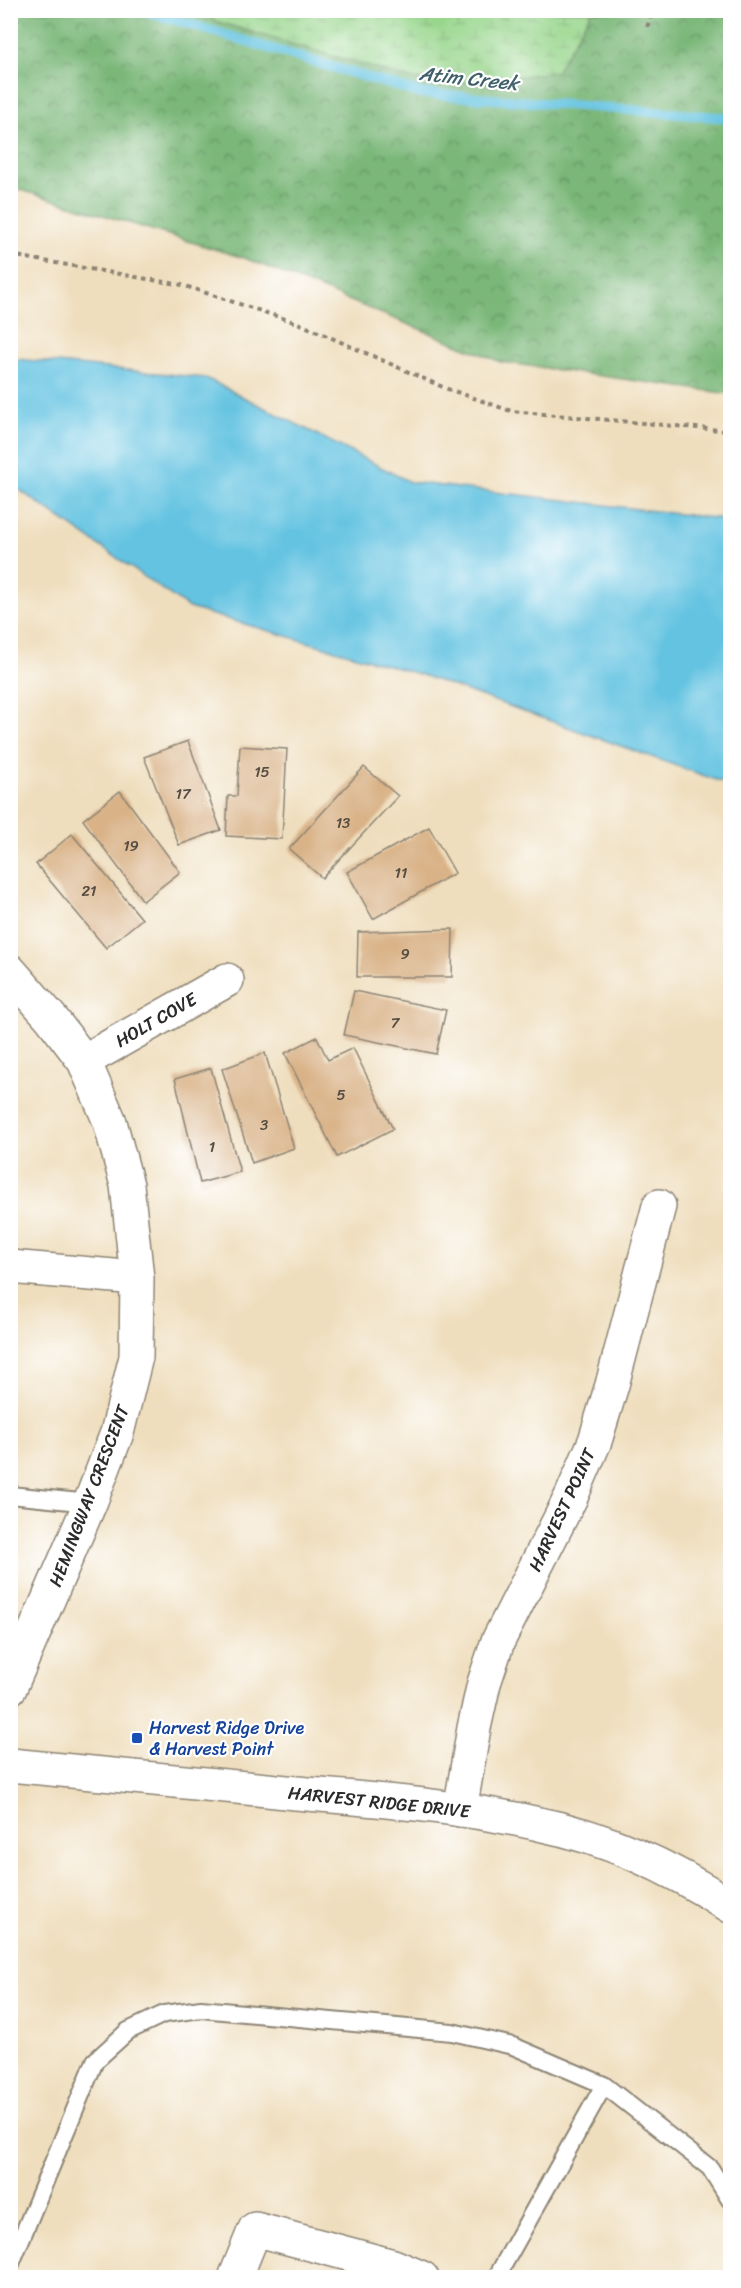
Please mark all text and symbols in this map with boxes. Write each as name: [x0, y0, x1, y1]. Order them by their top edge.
water label: Atim Creek: [417, 56, 522, 101]
house number: 15: [254, 759, 270, 785]
house number: 17: [175, 781, 192, 807]
house number: 13: [336, 810, 350, 836]
house number: 19: [123, 833, 139, 859]
house number: 11: [395, 860, 407, 886]
house number: 21: [81, 878, 97, 904]
house number: 9: [400, 941, 410, 967]
street label: HOLT COVE: [109, 983, 204, 1056]
house number: 7: [391, 1010, 401, 1036]
house number: 5: [336, 1082, 346, 1108]
house number: 3: [260, 1112, 268, 1138]
house number: 1: [209, 1134, 215, 1160]
street label: HEMINGWAY CRESCENT: [40, 1399, 139, 1592]
street label: HARVEST POINT: [519, 1442, 605, 1577]
place label: Harvest Ridge Drive & Harvest Point: [149, 1712, 305, 1765]
marker: Harvest Ridge Drive & Harvest Point: [130, 1731, 144, 1745]
street label: HARVEST RIDGE DRIVE: [287, 1777, 472, 1828]

